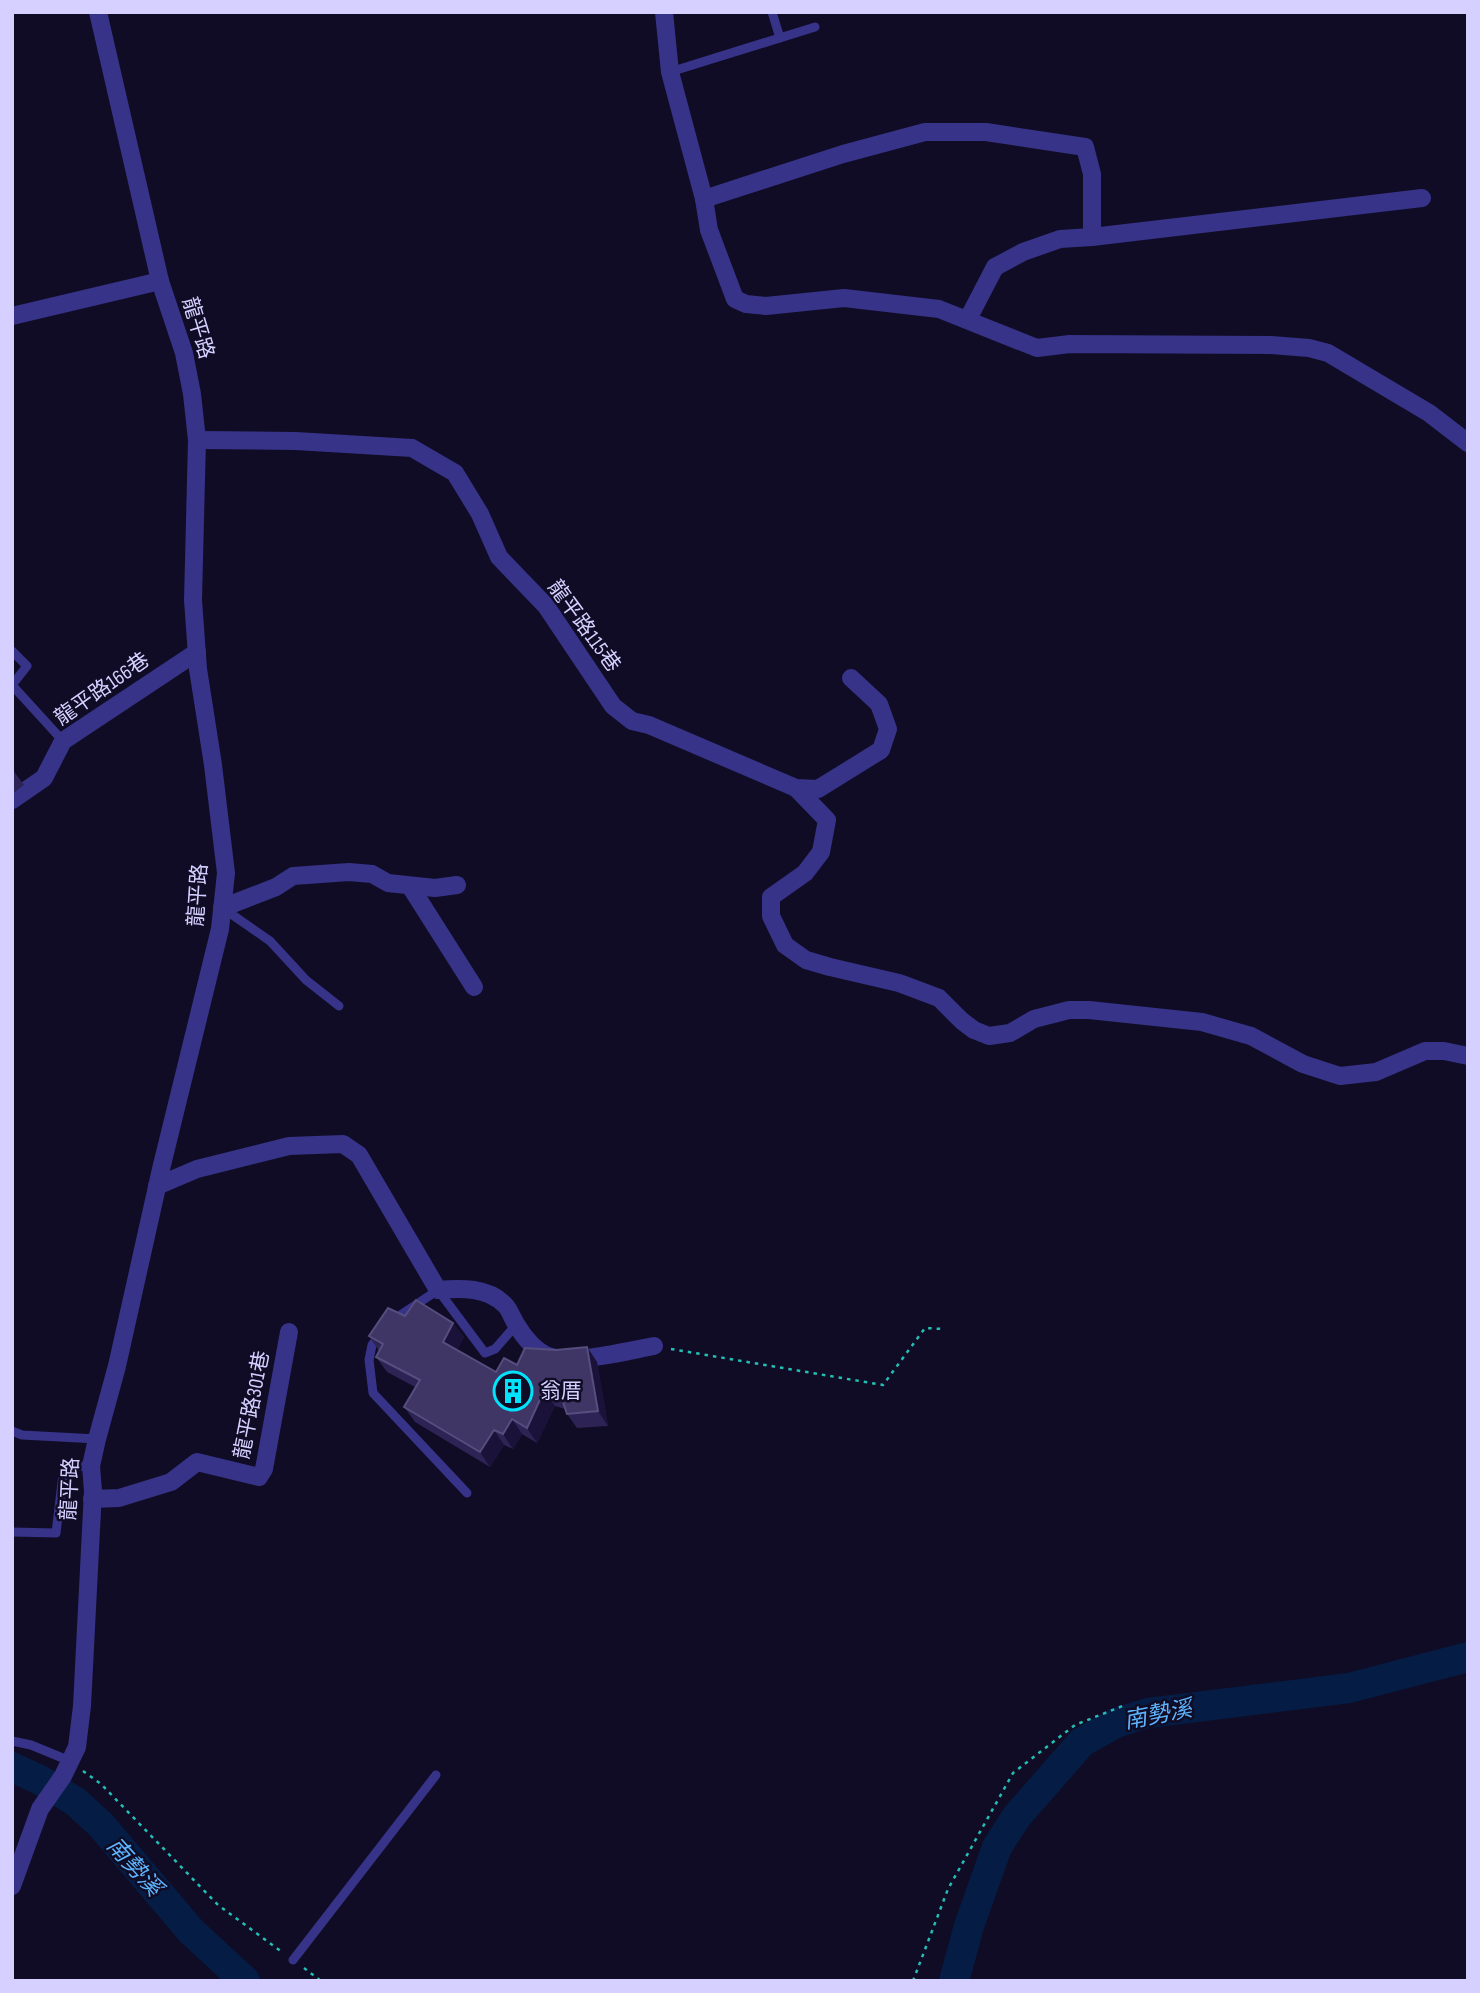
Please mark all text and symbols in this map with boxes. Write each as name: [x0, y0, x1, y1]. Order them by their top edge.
street label: 龍平路: [177, 294, 219, 362]
street label: 龍平路115巷: [542, 575, 626, 677]
street label: 龍平路166巷: [50, 647, 154, 731]
street label: 龍平路: [183, 863, 213, 927]
street label: 龍平路301巷: [229, 1349, 275, 1461]
building icon: 翁厝: [492, 1370, 534, 1412]
place label: 翁厝: [540, 1379, 582, 1404]
street label: 龍平路: [56, 1457, 84, 1521]
water label: 南勢溪: [1121, 1694, 1197, 1735]
water label: 南勢溪: [101, 1832, 169, 1904]

